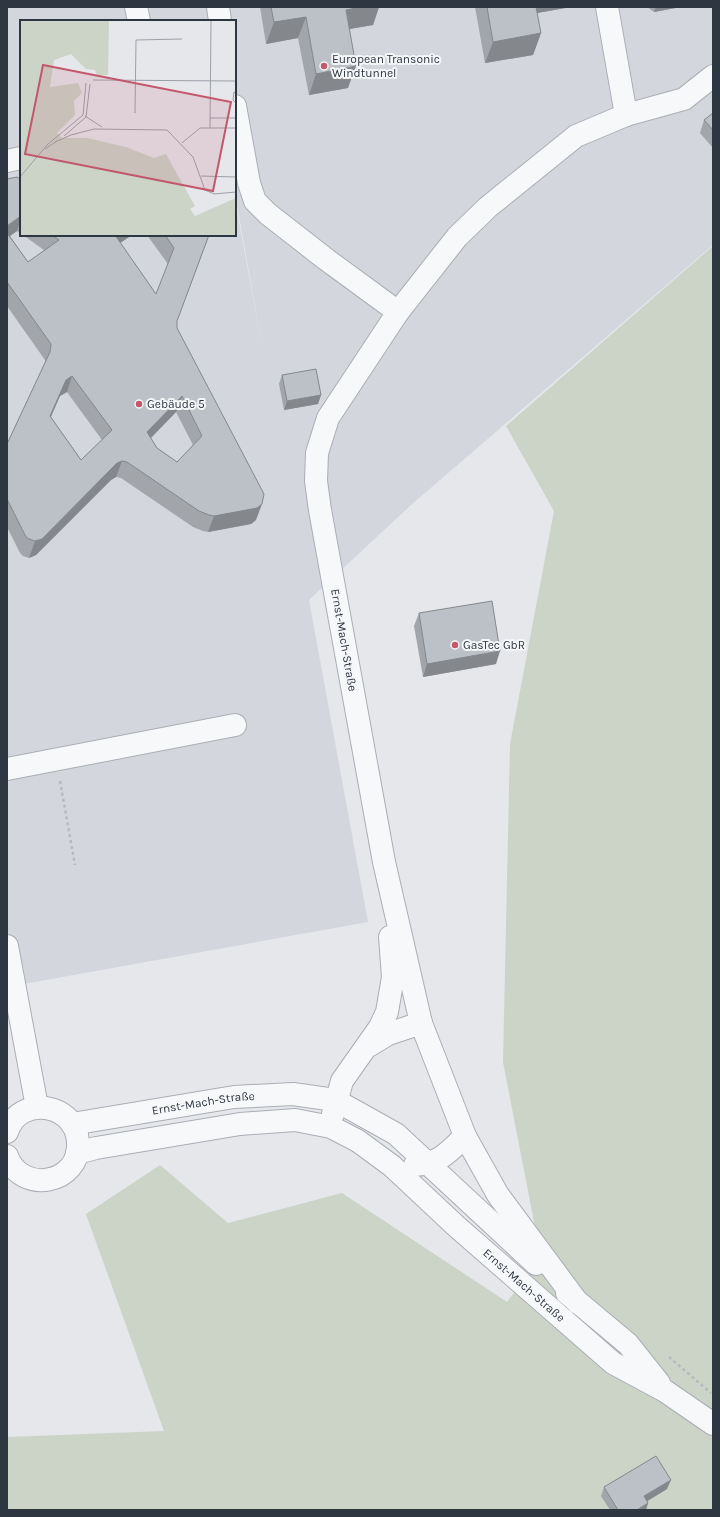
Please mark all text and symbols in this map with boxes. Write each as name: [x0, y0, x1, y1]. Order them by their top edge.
inset map: [20, 20, 236, 236]
place label: European Transonic Windtunnel: [332, 52, 440, 80]
marker: European Transonic Windtunnel: [319, 61, 329, 71]
place label: Gebäude 5: [147, 397, 205, 411]
marker: Gebäude 5: [134, 399, 144, 409]
street label: Ernst-Mach-Straße: [328, 588, 360, 692]
place label: GasTec GbR: [463, 638, 525, 652]
marker: GasTec GbR: [450, 640, 460, 650]
street label: Ernst-Mach-Straße: [151, 1089, 255, 1118]
street label: Ernst-Mach-Straße: [480, 1246, 568, 1325]

